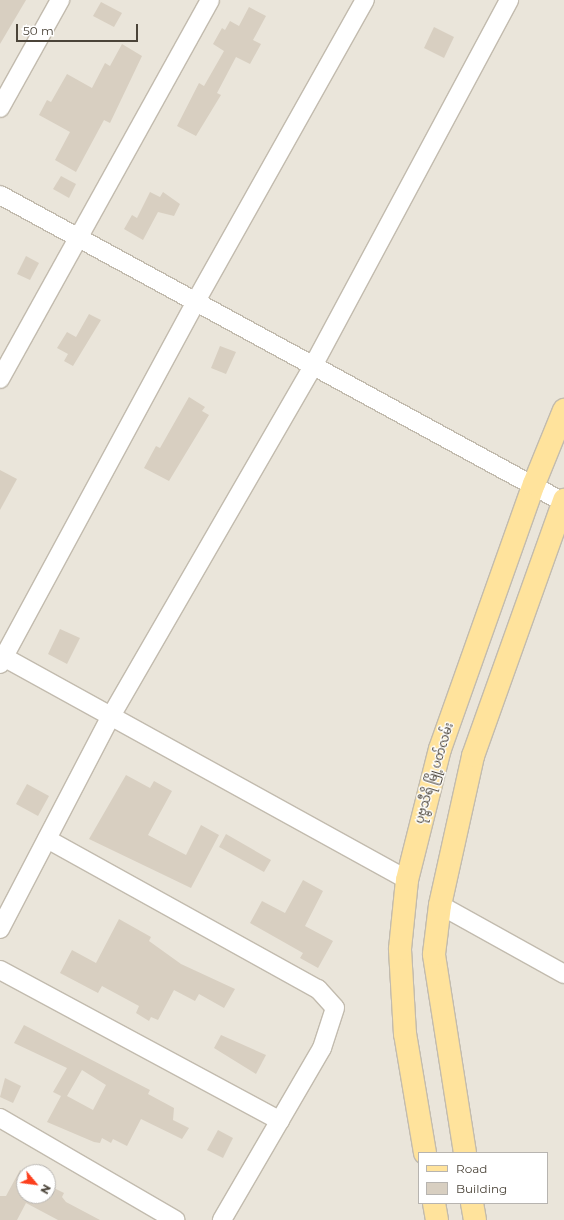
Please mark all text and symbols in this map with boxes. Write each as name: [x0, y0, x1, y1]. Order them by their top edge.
scale bar: [18, 16, 140, 42]
text: 50 m: [23, 23, 54, 38]
street label: ပုဗ္ဗသီရိ မြို့ပတ်လမ်း: [412, 721, 456, 825]
legend: [418, 1152, 548, 1204]
text: Road: [456, 1161, 487, 1176]
north arrow: [16, 1164, 56, 1204]
text: Building: [456, 1181, 507, 1196]
text: N: [37, 1182, 54, 1197]

